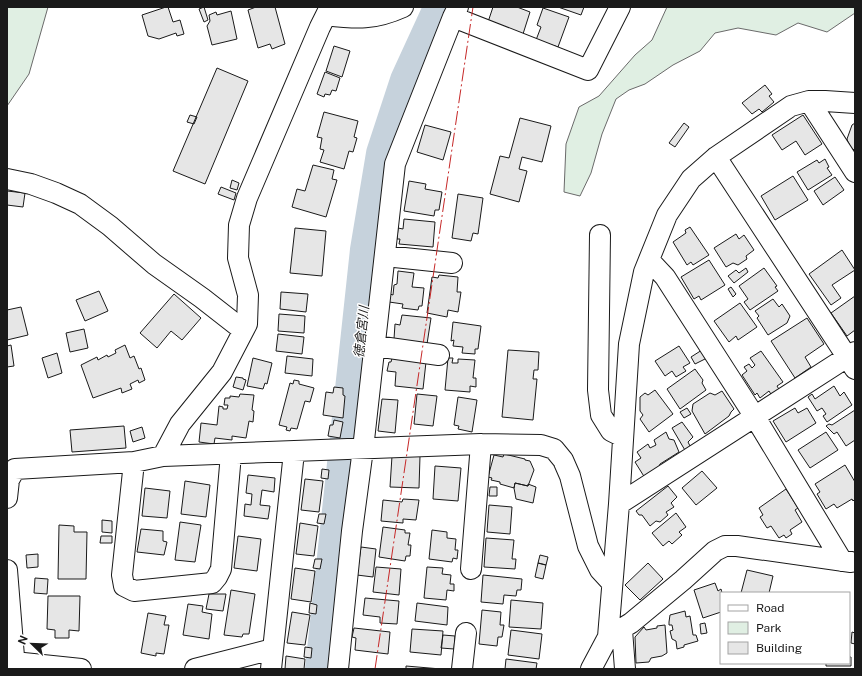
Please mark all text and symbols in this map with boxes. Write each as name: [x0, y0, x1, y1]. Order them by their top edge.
water label: 徳倉宮川: [351, 303, 372, 359]
legend: [720, 592, 850, 664]
text: Road: [756, 601, 784, 615]
text: Park: [756, 621, 782, 635]
north arrow: [12, 624, 52, 664]
text: N: [16, 634, 30, 646]
text: Building: [756, 641, 802, 655]

